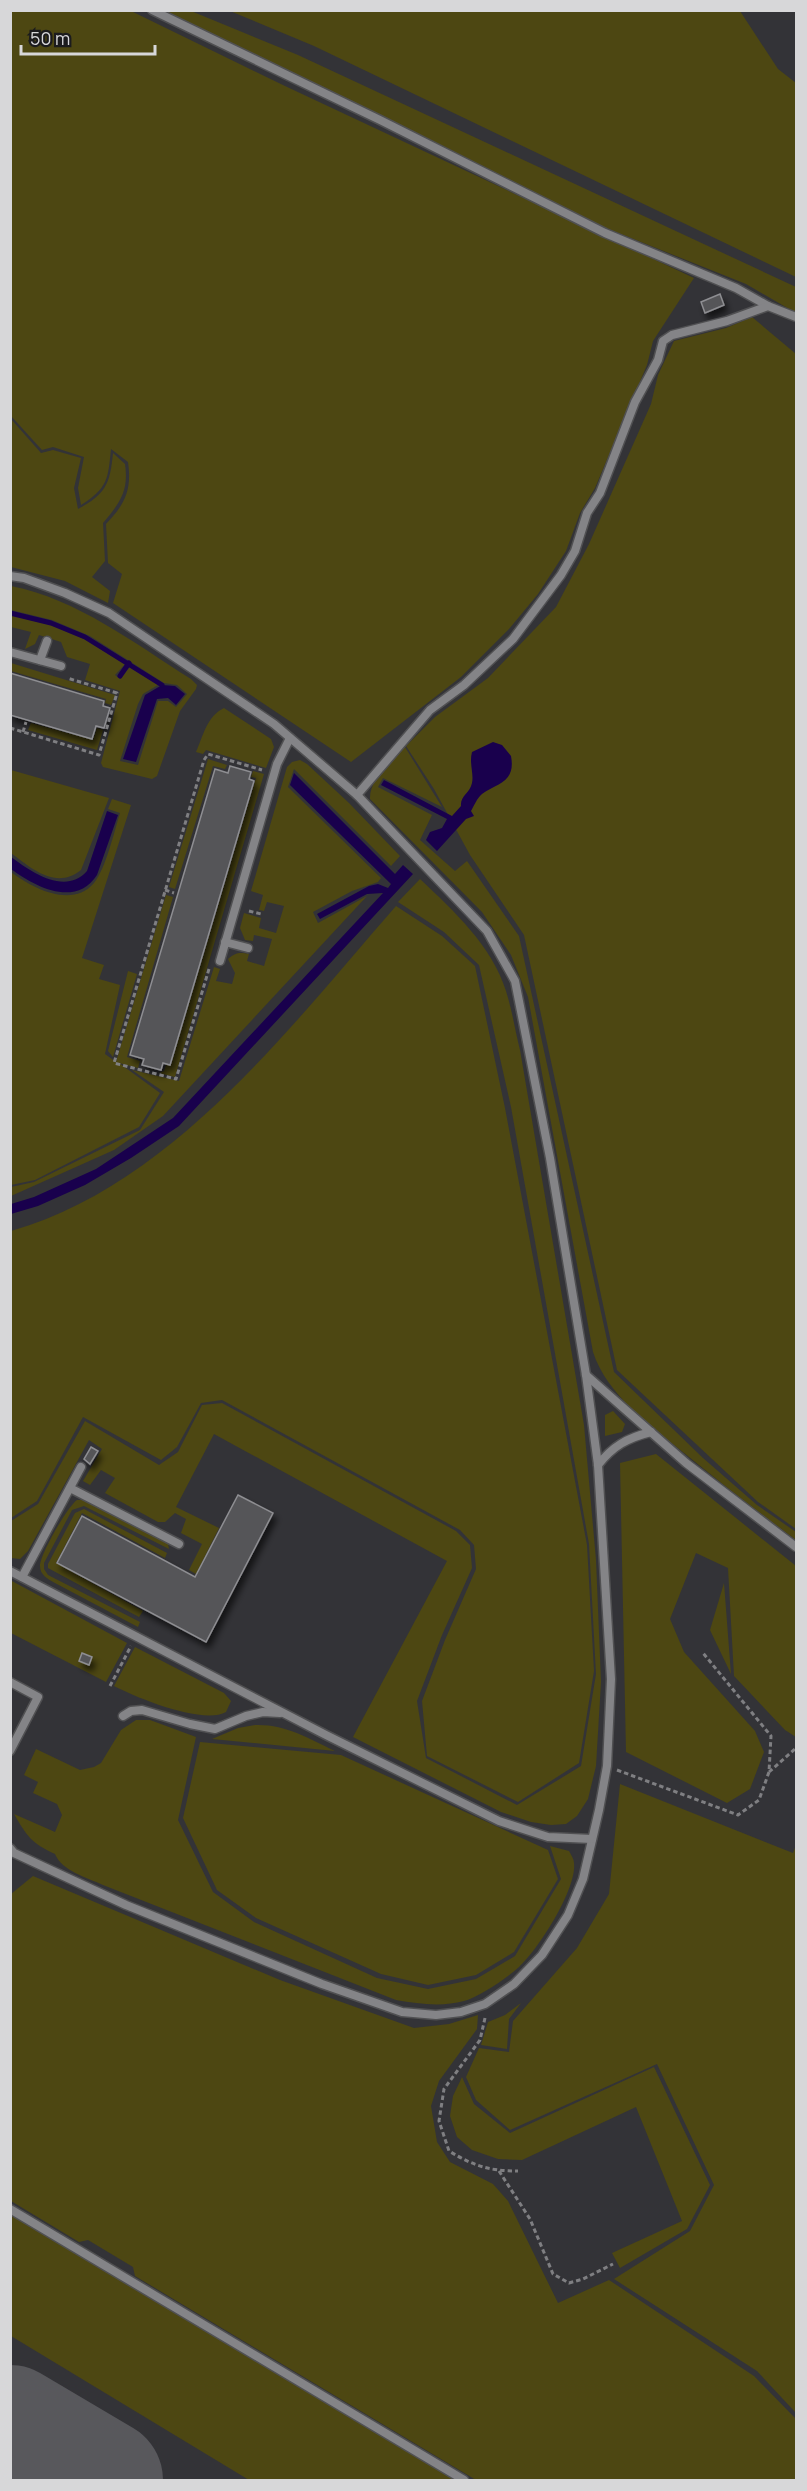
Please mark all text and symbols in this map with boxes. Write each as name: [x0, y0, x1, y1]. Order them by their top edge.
scale bar: [21, 18, 154, 56]
text: 50 m: [30, 26, 70, 50]

